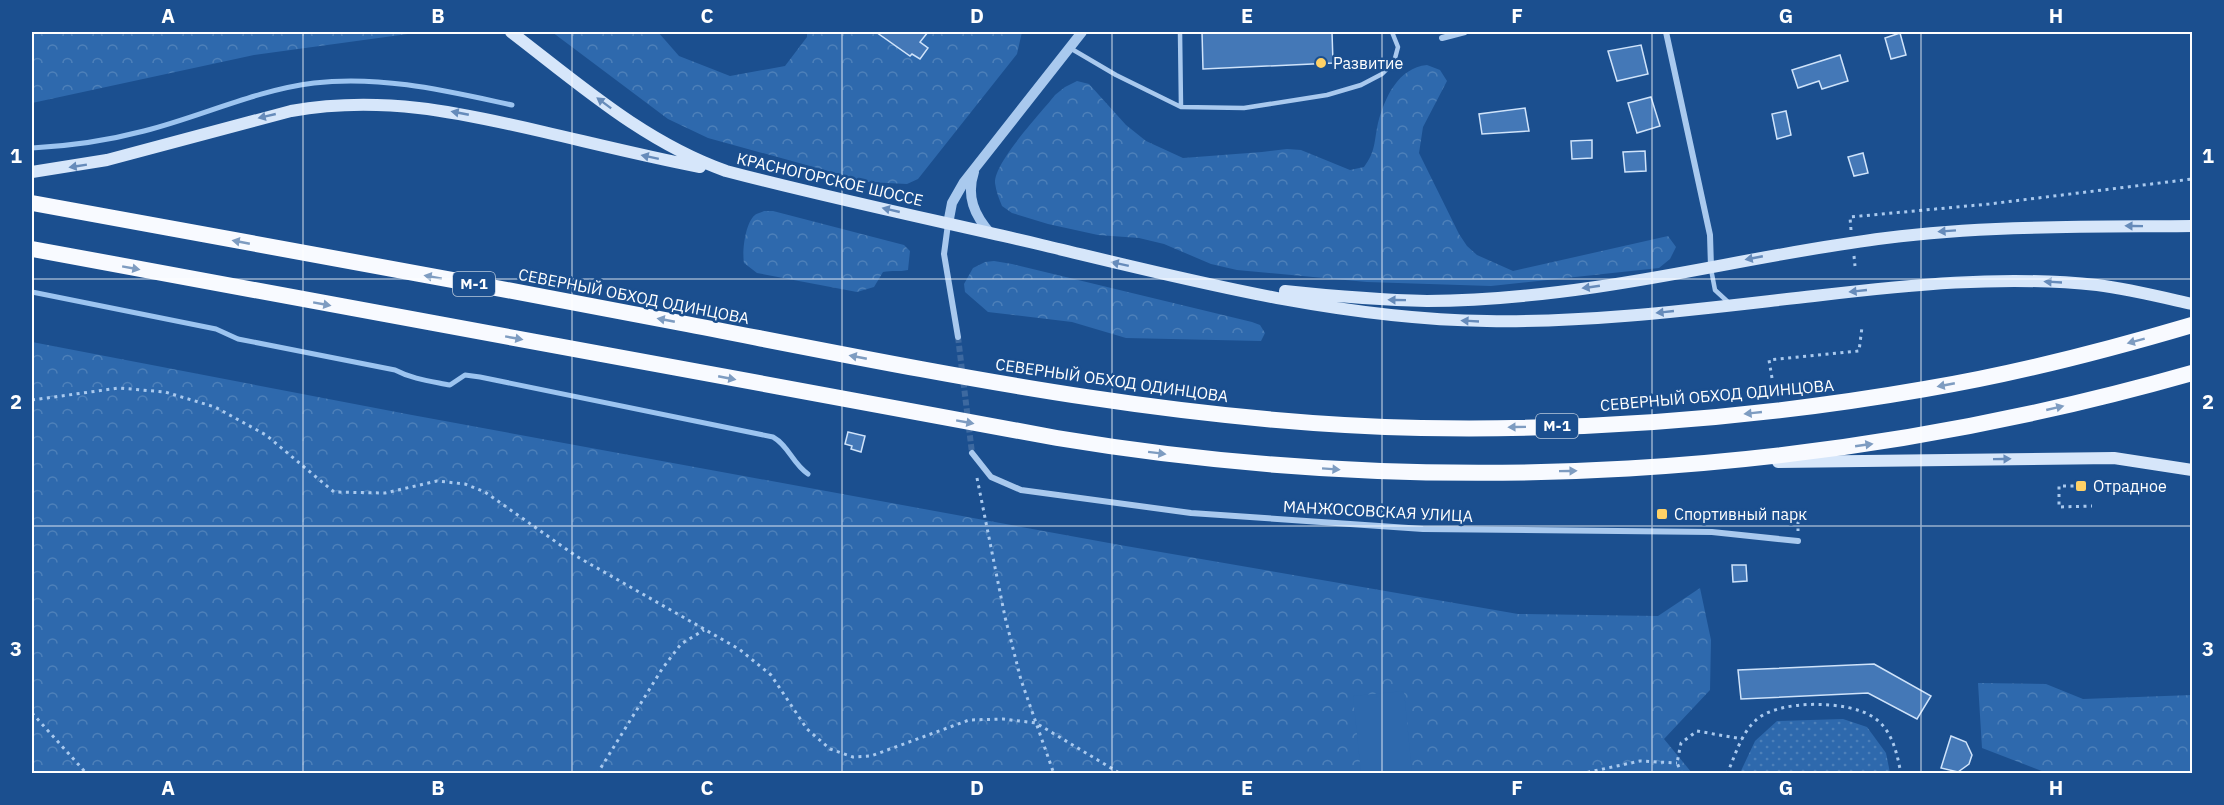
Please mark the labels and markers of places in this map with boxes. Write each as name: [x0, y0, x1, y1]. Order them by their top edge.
place label: Развитие: [1333, 53, 1403, 73]
marker: Развитие: [1314, 56, 1328, 70]
place label: Отрадное: [2093, 476, 2167, 496]
marker: Отрадное: [2074, 479, 2088, 493]
place label: Спортивный парк: [1674, 504, 1807, 524]
marker: Спортивный парк: [1655, 507, 1669, 521]

